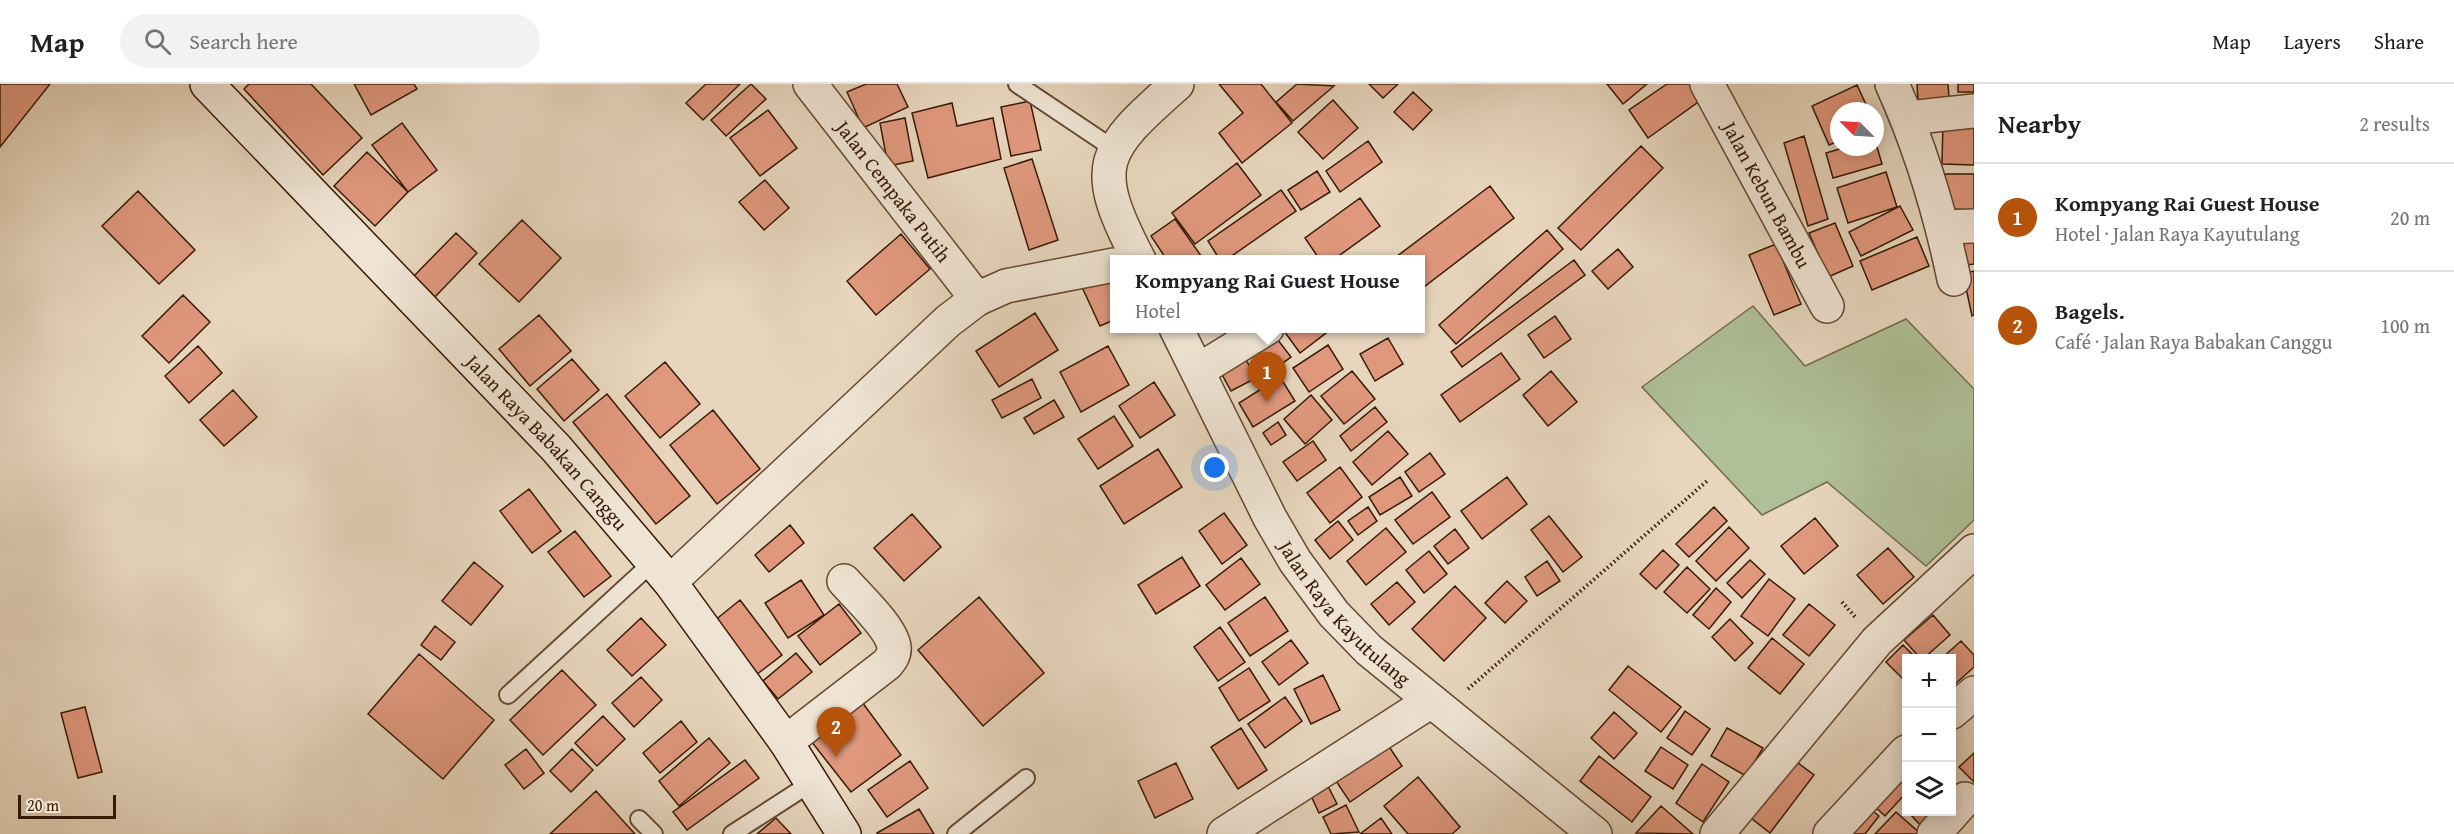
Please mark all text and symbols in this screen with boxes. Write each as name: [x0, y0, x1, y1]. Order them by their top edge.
search box: [120, 14, 540, 68]
text: Map: [30, 21, 84, 62]
icon: search: [141, 25, 174, 58]
text: Search here: [189, 25, 298, 57]
text: Map: [2212, 26, 2251, 57]
text: Layers: [2284, 26, 2341, 57]
text: Share: [2374, 26, 2424, 57]
north arrow: [1830, 102, 1884, 156]
text: Nearby: [1998, 104, 2081, 143]
text: 2 results: [2359, 109, 2430, 138]
street label: Jalan Cempaka Putih: [828, 112, 958, 268]
street label: Jalan Kebun Bambu: [1714, 113, 1819, 273]
text: Kompyang Rai Guest House: [2055, 187, 2319, 219]
text: 1: [2012, 203, 2023, 232]
text: 20 m: [2390, 203, 2430, 232]
text: Hotel · Jalan Raya Kayutulang: [2055, 219, 2300, 248]
popup: [1110, 255, 1425, 333]
text: Kompyang Rai Guest House: [1135, 264, 1400, 296]
text: Bagels.: [2055, 295, 2125, 327]
text: Hotel: [1135, 296, 1181, 325]
text: 2: [2012, 311, 2023, 340]
text: 100 m: [2380, 311, 2430, 340]
text: Café · Jalan Raya Babakan Canggu: [2055, 327, 2332, 356]
street label: Jalan Raya Babakan Canggu: [457, 345, 635, 537]
pin: 1: [1248, 352, 1286, 402]
your location: [1200, 453, 1229, 482]
street label: Jalan Raya Kayutulang: [1271, 532, 1417, 692]
map controls: [1902, 654, 1956, 816]
button: +: [1902, 654, 1956, 708]
pin: 2: [816, 708, 856, 757]
button: −: [1902, 708, 1956, 762]
button: layers: [1902, 762, 1956, 816]
scale bar: [18, 792, 116, 820]
text: 20 m: [27, 793, 59, 817]

